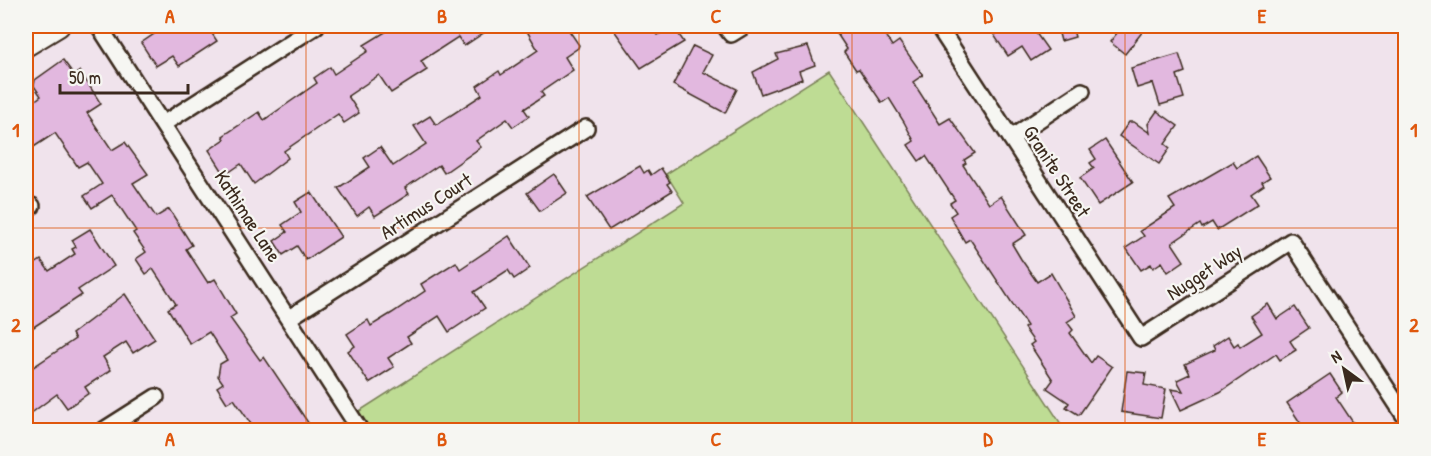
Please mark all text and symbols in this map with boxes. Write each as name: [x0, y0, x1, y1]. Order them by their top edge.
text: A: [165, 2, 175, 29]
text: B: [437, 2, 447, 29]
text: C: [711, 2, 722, 29]
text: D: [983, 2, 993, 29]
text: E: [1258, 2, 1267, 29]
scale bar: [60, 57, 188, 95]
text: 50 m: [69, 65, 101, 90]
text: 1: [12, 116, 20, 143]
text: 1: [1410, 116, 1418, 143]
street label: Granite Street: [1018, 119, 1098, 223]
street label: Kathimae Lane: [209, 165, 288, 267]
street label: Artimus Court: [375, 165, 478, 245]
street label: Nugget Way: [1161, 237, 1247, 306]
text: 2: [11, 311, 21, 338]
text: 2: [1409, 311, 1419, 338]
north arrow: [1314, 339, 1374, 399]
text: N: [1326, 345, 1346, 368]
text: A: [165, 425, 175, 452]
text: B: [437, 425, 447, 452]
text: C: [711, 425, 722, 452]
text: D: [983, 425, 993, 452]
text: E: [1258, 425, 1267, 452]

